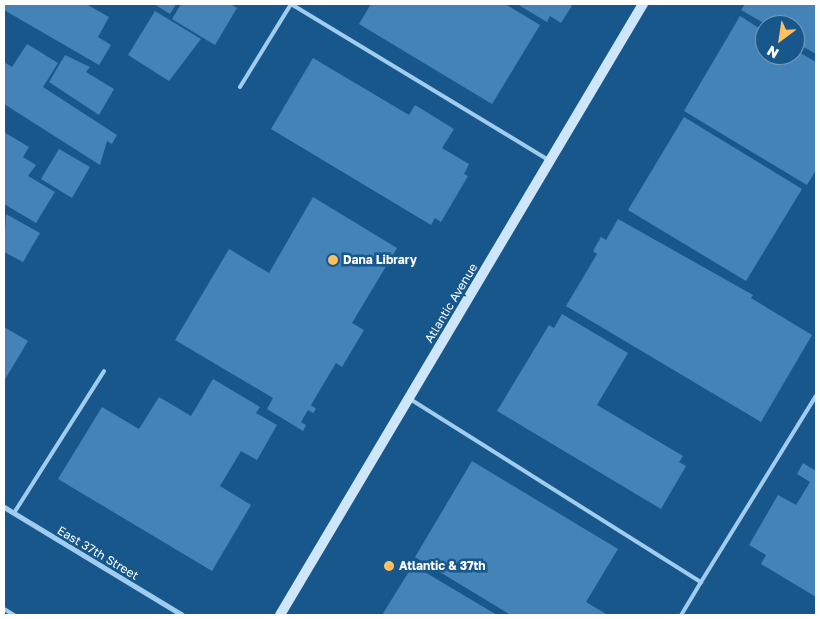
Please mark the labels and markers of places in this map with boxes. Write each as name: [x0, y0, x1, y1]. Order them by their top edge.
place label: Dana Library: [343, 253, 417, 267]
marker: Dana Library: [327, 254, 339, 266]
place label: Atlantic & 37th: [399, 559, 486, 573]
marker: Atlantic & 37th: [383, 560, 395, 572]

